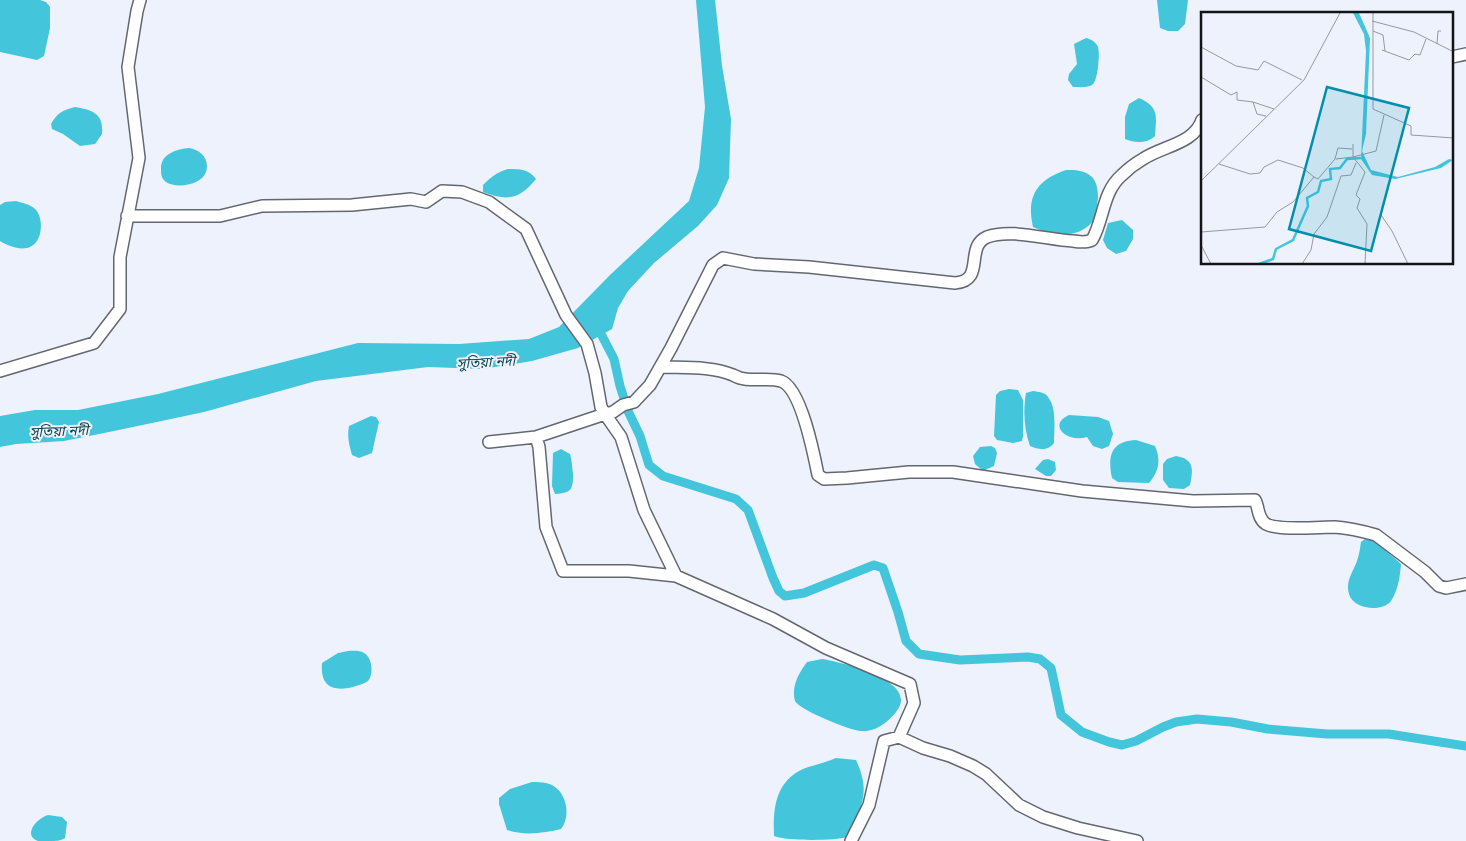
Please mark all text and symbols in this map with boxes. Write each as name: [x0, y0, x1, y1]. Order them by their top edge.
inset map: [1201, 12, 1454, 265]
water label: সুতিয়া নদী: [456, 352, 519, 373]
water label: সুতিয়া নদী: [29, 422, 92, 441]

